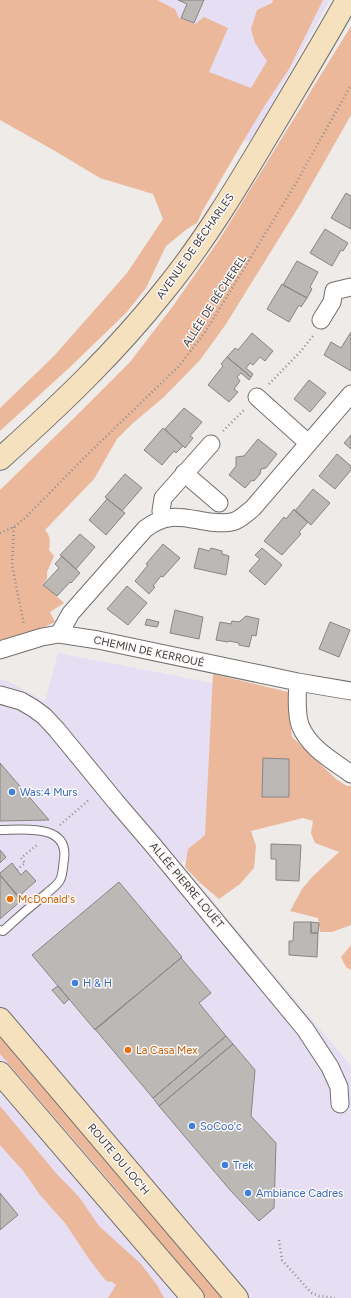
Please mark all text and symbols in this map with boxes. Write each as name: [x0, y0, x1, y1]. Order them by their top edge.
street label: AVENUE DE BÉCHARLES: [154, 191, 237, 302]
street label: ALLÉE DE BÉCHEREL: [180, 253, 249, 349]
street label: CHEMIN DE KERROUÉ: [92, 633, 205, 670]
place label: Was:4 Murs: [20, 786, 77, 799]
marker: Was:4 Murs: [7, 787, 17, 797]
street label: ALLÉE PIERRE LOUËT: [147, 840, 226, 931]
place label: McDonald's: [18, 893, 75, 906]
marker: McDonald's: [5, 894, 15, 904]
place label: H & H: [83, 977, 112, 990]
marker: H & H: [70, 978, 80, 988]
place label: La Casa Mex: [136, 1044, 198, 1057]
marker: La Casa Mex: [123, 1045, 133, 1055]
place label: SoCoo'c: [200, 1120, 242, 1133]
street label: ROUTE DU LOC'H: [85, 1121, 152, 1198]
marker: SoCoo'c: [187, 1121, 197, 1131]
place label: Trek: [233, 1159, 254, 1172]
marker: Trek: [220, 1160, 230, 1170]
place label: Ambiance Cadres: [256, 1187, 343, 1200]
marker: Ambiance Cadres: [243, 1188, 253, 1198]

